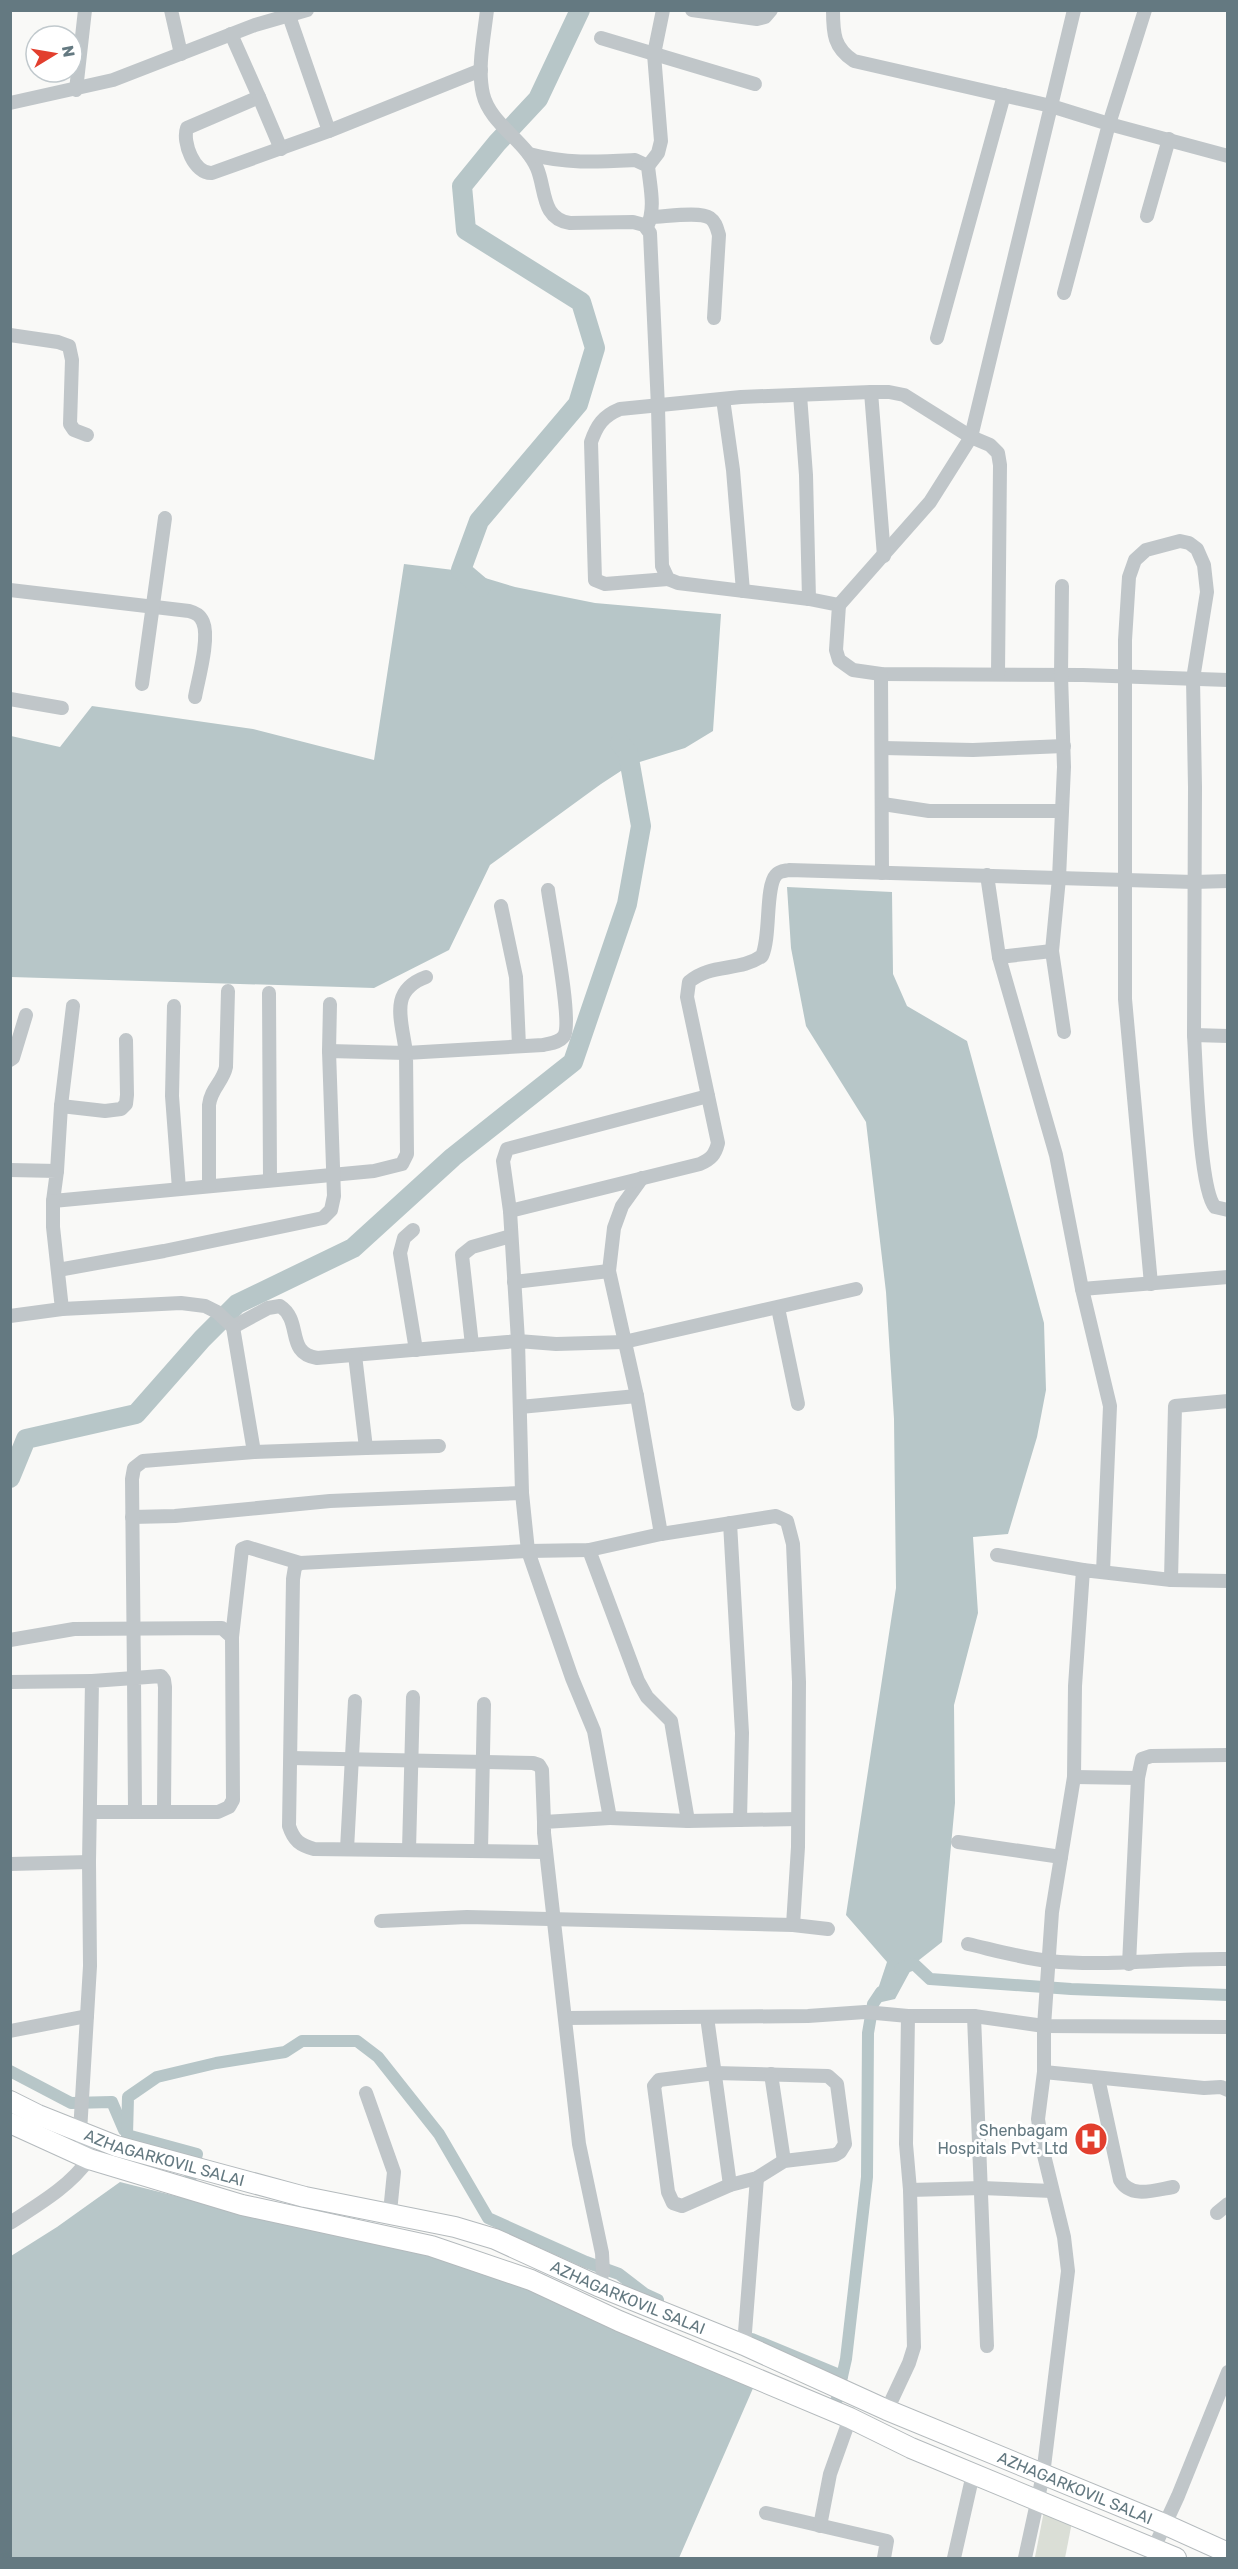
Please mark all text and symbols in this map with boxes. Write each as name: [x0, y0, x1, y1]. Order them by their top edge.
north arrow: [24, 24, 84, 84]
text: N: [58, 44, 79, 59]
place label: Shenbagam Hospitals Pvt. Ltd: [937, 2121, 1068, 2158]
hospital icon: Shenbagam Hospitals Pvt. Ltd: [1073, 2121, 1109, 2157]
street label: AZHAGARKOVIL SALAI: [81, 2125, 246, 2190]
street label: AZHAGARKOVIL SALAI: [548, 2257, 708, 2338]
street label: AZHAGARKOVIL SALAI: [995, 2448, 1155, 2528]

